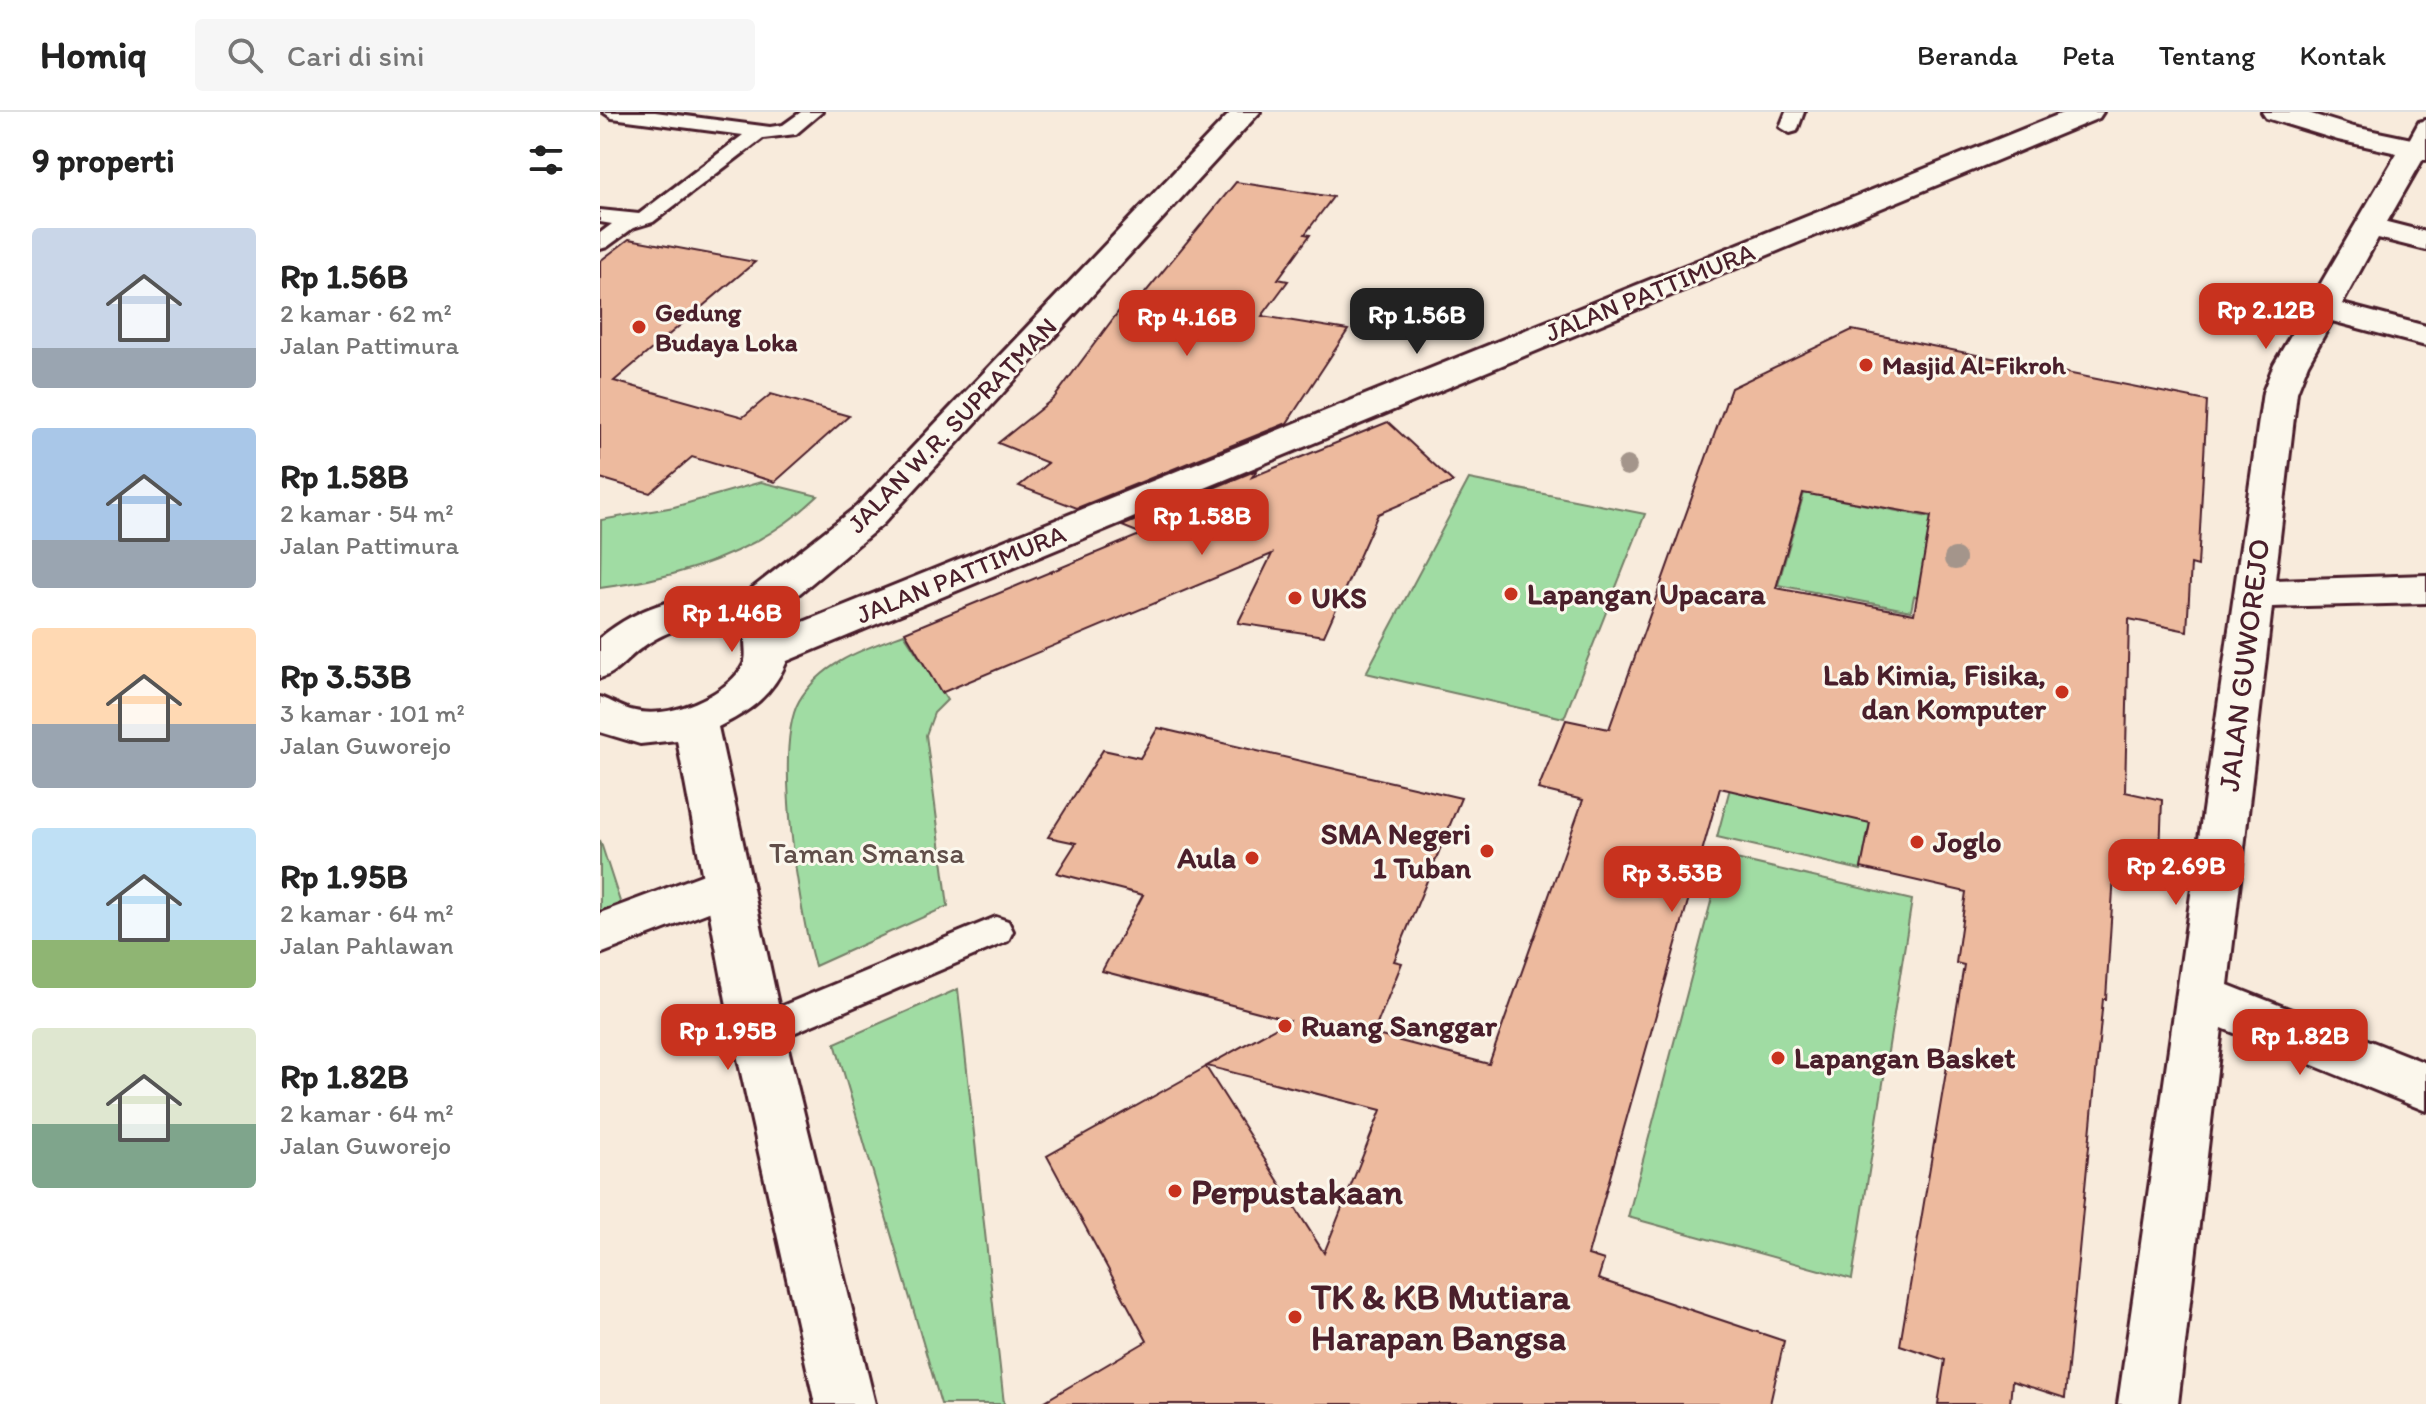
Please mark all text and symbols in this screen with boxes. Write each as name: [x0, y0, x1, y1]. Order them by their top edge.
search box: [195, 19, 755, 91]
text: Homiq: [40, 32, 147, 78]
icon: search: [223, 33, 267, 77]
text: Cari di sini: [287, 37, 424, 74]
text: Beranda: [1917, 38, 2018, 72]
text: Peta: [2062, 38, 2115, 72]
text: Tentang: [2159, 38, 2255, 72]
text: Kontak: [2299, 38, 2386, 72]
icon: filters: [524, 138, 568, 182]
text: 9 properti: [32, 140, 175, 181]
street label: JALAN PATTIMURA: [1541, 235, 1760, 349]
text: Rp 1.56B: [280, 256, 408, 297]
icon: home: [96, 260, 192, 356]
pin: Rp 2.12B: [2183, 283, 2349, 351]
pin: Rp 1.56B: [1334, 288, 1500, 356]
pin: Rp 4.16B: [1104, 290, 1270, 358]
text: Rp 2.12B: [2217, 293, 2315, 325]
place label: Gedung Budaya Loka: [655, 296, 798, 358]
text: 2 kamar · 62 m²: [280, 297, 452, 329]
text: Rp 1.56B: [1368, 298, 1466, 330]
text: Rp 4.16B: [1137, 300, 1237, 332]
street label: JALAN W.R. SUPRATMAN: [841, 310, 1063, 540]
marker: Gedung Budaya Loka: [630, 318, 648, 336]
text: Jalan Pattimura: [280, 329, 459, 361]
place label: Masjid Al-Fikroh: [1882, 349, 2067, 381]
marker: Masjid Al-Fikroh: [1857, 356, 1875, 374]
text: Rp 1.58B: [280, 456, 409, 497]
icon: home: [96, 460, 192, 556]
pin: Rp 1.58B: [1119, 489, 1285, 557]
text: 2 kamar · 54 m²: [280, 497, 454, 529]
text: Rp 1.58B: [1153, 499, 1251, 531]
street label: JALAN PATTIMURA: [852, 517, 1071, 631]
text: Jalan Pattimura: [280, 529, 459, 561]
street label: JALAN GUWOREJO: [2210, 536, 2277, 793]
place label: Lapangan Upacara: [1527, 575, 1766, 612]
place label: UKS: [1311, 579, 1367, 616]
marker: Lapangan Upacara: [1502, 585, 1520, 603]
pin: Rp 1.46B: [649, 586, 815, 654]
marker: UKS: [1286, 589, 1304, 607]
text: Rp 1.46B: [682, 596, 782, 628]
text: Rp 3.53B: [280, 656, 411, 697]
place label: Lab Kimia, Fisika, dan Komputer: [1823, 656, 2047, 727]
icon: home: [96, 660, 192, 756]
marker: Lab Kimia, Fisika, dan Komputer: [2053, 683, 2071, 701]
text: 3 kamar · 101 m²: [280, 697, 465, 729]
text: Jalan Guworejo: [280, 729, 451, 761]
place label: SMA Negeri 1 Tuban: [1321, 815, 1472, 886]
place label: Joglo: [1932, 823, 2002, 860]
marker: Joglo: [1908, 833, 1926, 851]
park label: Taman Smansa: [769, 834, 965, 871]
place label: Aula: [1176, 839, 1236, 876]
pin: Rp 2.69B: [2093, 839, 2259, 907]
marker: SMA Negeri 1 Tuban: [1478, 842, 1496, 860]
pin: Rp 3.53B: [1589, 846, 1755, 914]
marker: Aula: [1243, 849, 1261, 867]
text: Rp 2.69B: [2126, 849, 2226, 881]
text: Rp 1.95B: [280, 856, 408, 897]
text: Rp 3.53B: [1622, 856, 1722, 888]
icon: home: [96, 860, 192, 956]
text: 2 kamar · 64 m²: [280, 897, 454, 929]
text: Jalan Pahlawan: [280, 929, 454, 961]
pin: Rp 1.95B: [645, 1004, 811, 1072]
place label: Ruang Sanggar: [1301, 1007, 1498, 1044]
pin: Rp 1.82B: [2217, 1009, 2383, 1077]
text: Rp 1.95B: [679, 1014, 777, 1046]
marker: Ruang Sanggar: [1276, 1017, 1294, 1035]
text: Rp 1.82B: [2251, 1019, 2349, 1051]
place label: Lapangan Basket: [1794, 1039, 2015, 1076]
marker: Lapangan Basket: [1769, 1049, 1787, 1067]
text: Rp 1.82B: [280, 1056, 409, 1097]
icon: home: [96, 1060, 192, 1156]
text: 2 kamar · 64 m²: [280, 1097, 454, 1129]
text: Jalan Guworejo: [280, 1129, 451, 1161]
place label: Perpustakaan: [1191, 1170, 1404, 1213]
marker: Perpustakaan: [1166, 1182, 1184, 1200]
place label: TK & KB Mutiara Harapan Bangsa: [1310, 1275, 1571, 1359]
marker: TK & KB Mutiara Harapan Bangsa: [1286, 1308, 1304, 1326]

